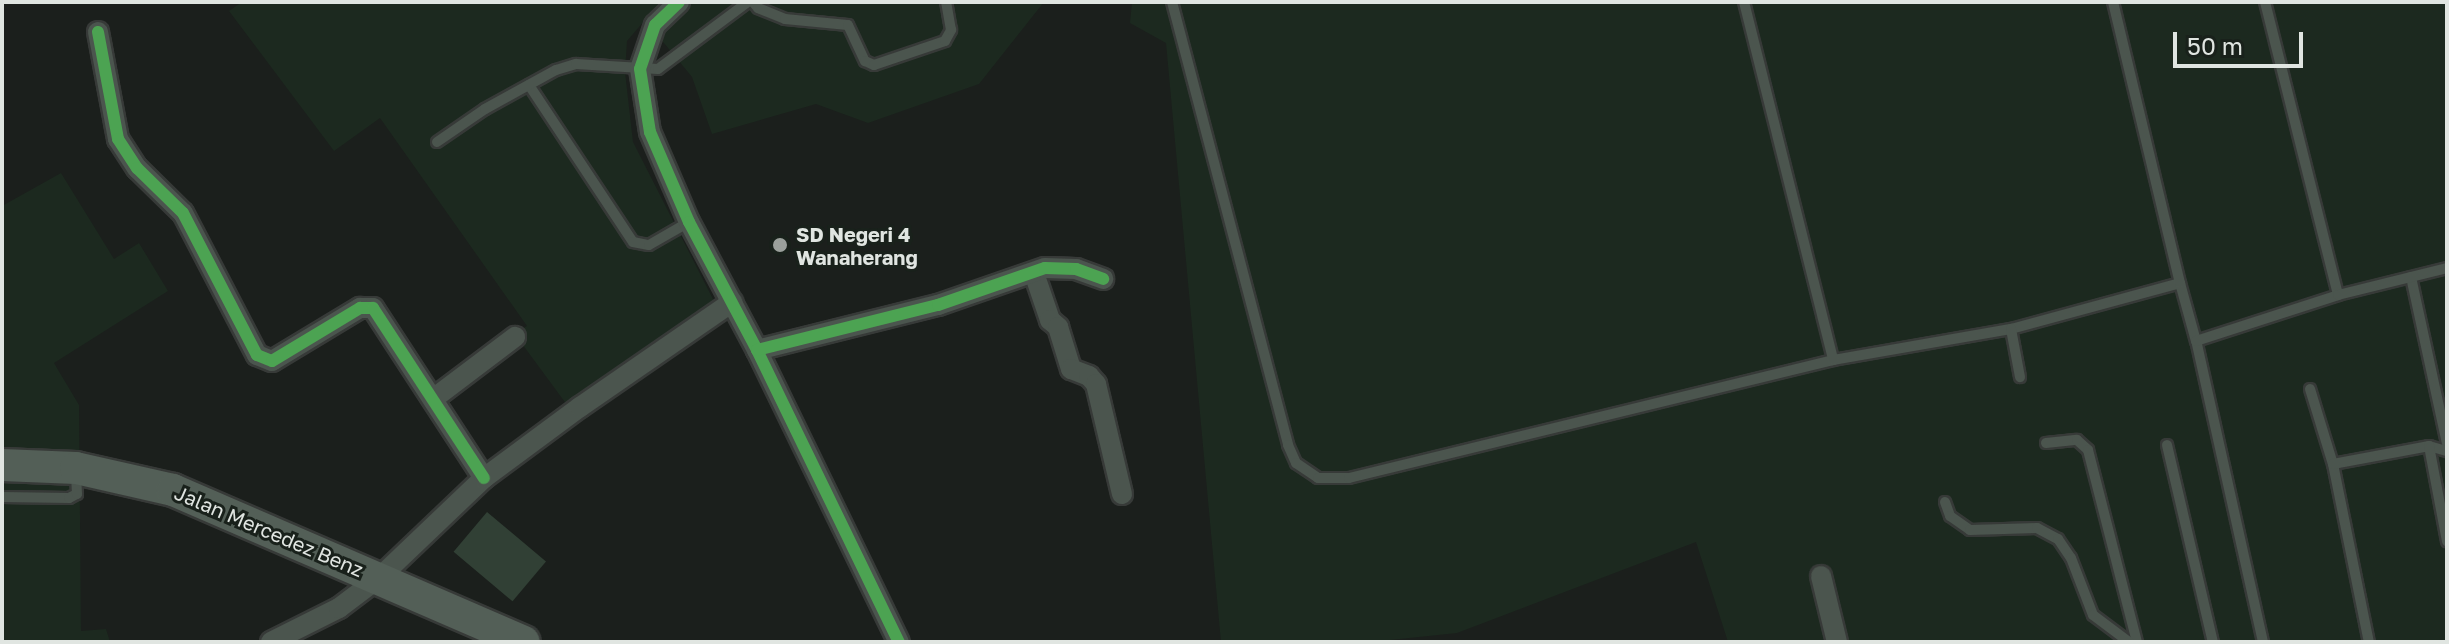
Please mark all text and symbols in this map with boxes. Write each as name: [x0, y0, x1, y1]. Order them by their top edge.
scale bar: [2177, 16, 2307, 66]
text: 50 m: [2187, 31, 2243, 60]
place label: SD Negeri 4 Wanaherang: [796, 222, 918, 269]
marker: SD Negeri 4 Wanaherang: [771, 236, 789, 254]
street label: Jalan Mercedez Benz: [171, 480, 367, 582]

